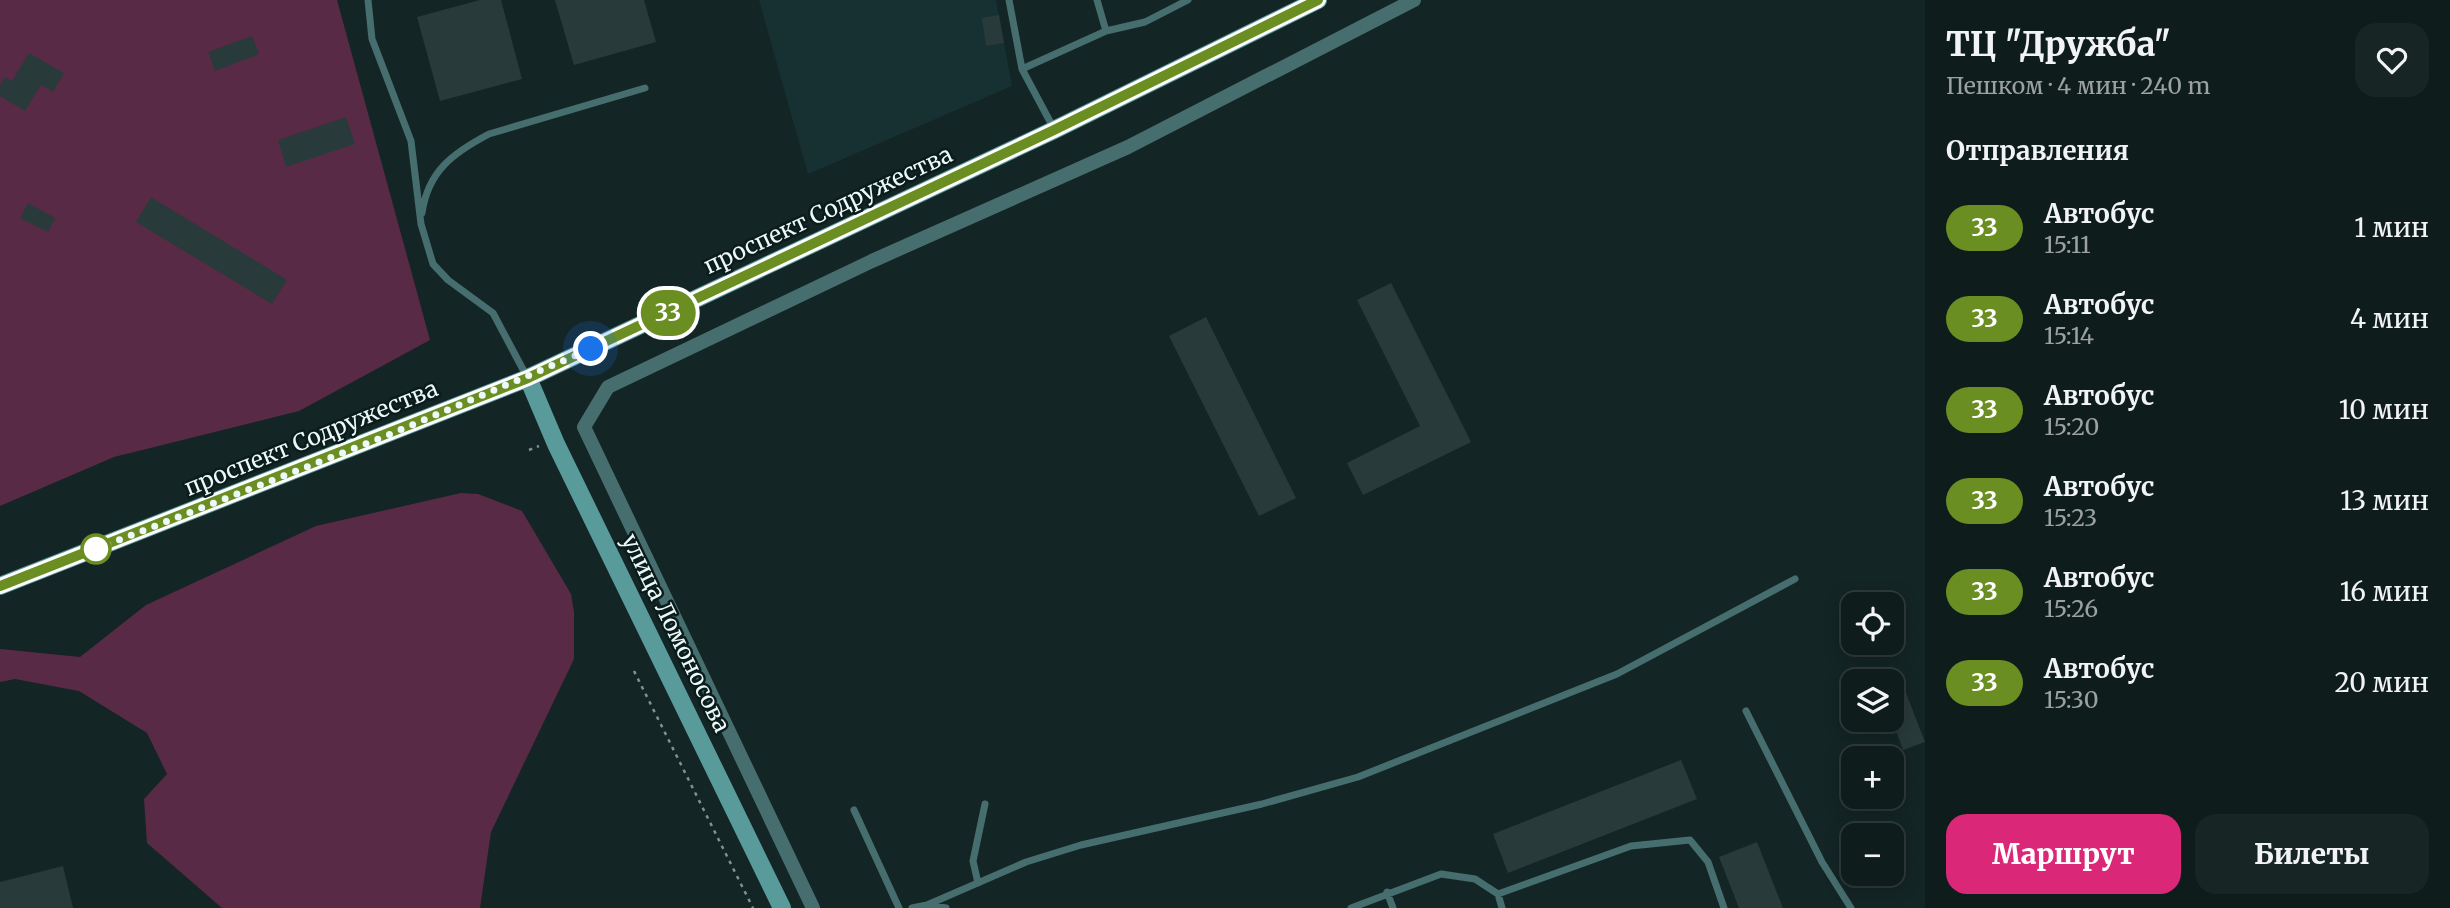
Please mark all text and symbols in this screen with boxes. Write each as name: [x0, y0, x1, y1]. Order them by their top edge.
button: heart: [2355, 23, 2429, 97]
text: ТЦ "Дружба": [1946, 24, 2171, 65]
text: Пешком · 4 мин · 240 m: [1946, 71, 2210, 100]
text: Отправления: [1946, 134, 2129, 167]
street label: проспект Содружества: [699, 139, 957, 280]
text: Автобус: [2044, 197, 2154, 230]
text: 1 мин: [2354, 211, 2429, 244]
text: 33: [1971, 212, 1998, 243]
text: 15:11: [2044, 230, 2091, 259]
text: Автобус: [2044, 288, 2154, 321]
line badge: 33: [636, 290, 700, 336]
text: 33: [655, 297, 681, 328]
text: 4 мин: [2350, 302, 2429, 335]
text: 33: [1971, 303, 1998, 334]
text: 15:14: [2044, 321, 2094, 350]
your location: [573, 331, 608, 366]
street label: проспект Содружества: [180, 373, 442, 502]
text: Автобус: [2044, 379, 2154, 412]
text: 10 мин: [2339, 393, 2429, 426]
text: 33: [1971, 394, 1998, 425]
text: 15:20: [2044, 412, 2099, 441]
text: Автобус: [2044, 470, 2154, 503]
text: 13 мин: [2340, 484, 2429, 517]
text: 33: [1971, 485, 1998, 516]
text: 15:23: [2044, 503, 2097, 532]
street label: улица Ломоносова: [616, 529, 737, 737]
unlabelled marker: [81, 534, 111, 564]
text: Автобус: [2044, 561, 2154, 594]
text: 16 мин: [2340, 575, 2429, 608]
text: 33: [1971, 576, 1998, 607]
map controls: [1841, 592, 1904, 886]
button: locate: [1841, 592, 1904, 655]
text: 15:26: [2044, 594, 2098, 623]
text: Автобус: [2044, 652, 2154, 685]
text: 20 мин: [2334, 666, 2429, 699]
text: 33: [1971, 667, 1998, 698]
button: layers: [1841, 669, 1904, 732]
text: 15:30: [2044, 685, 2099, 714]
button: +: [1841, 746, 1904, 809]
button: Маршрут: [1946, 814, 2181, 894]
button: Билеты: [2195, 814, 2429, 894]
button: −: [1841, 823, 1904, 886]

